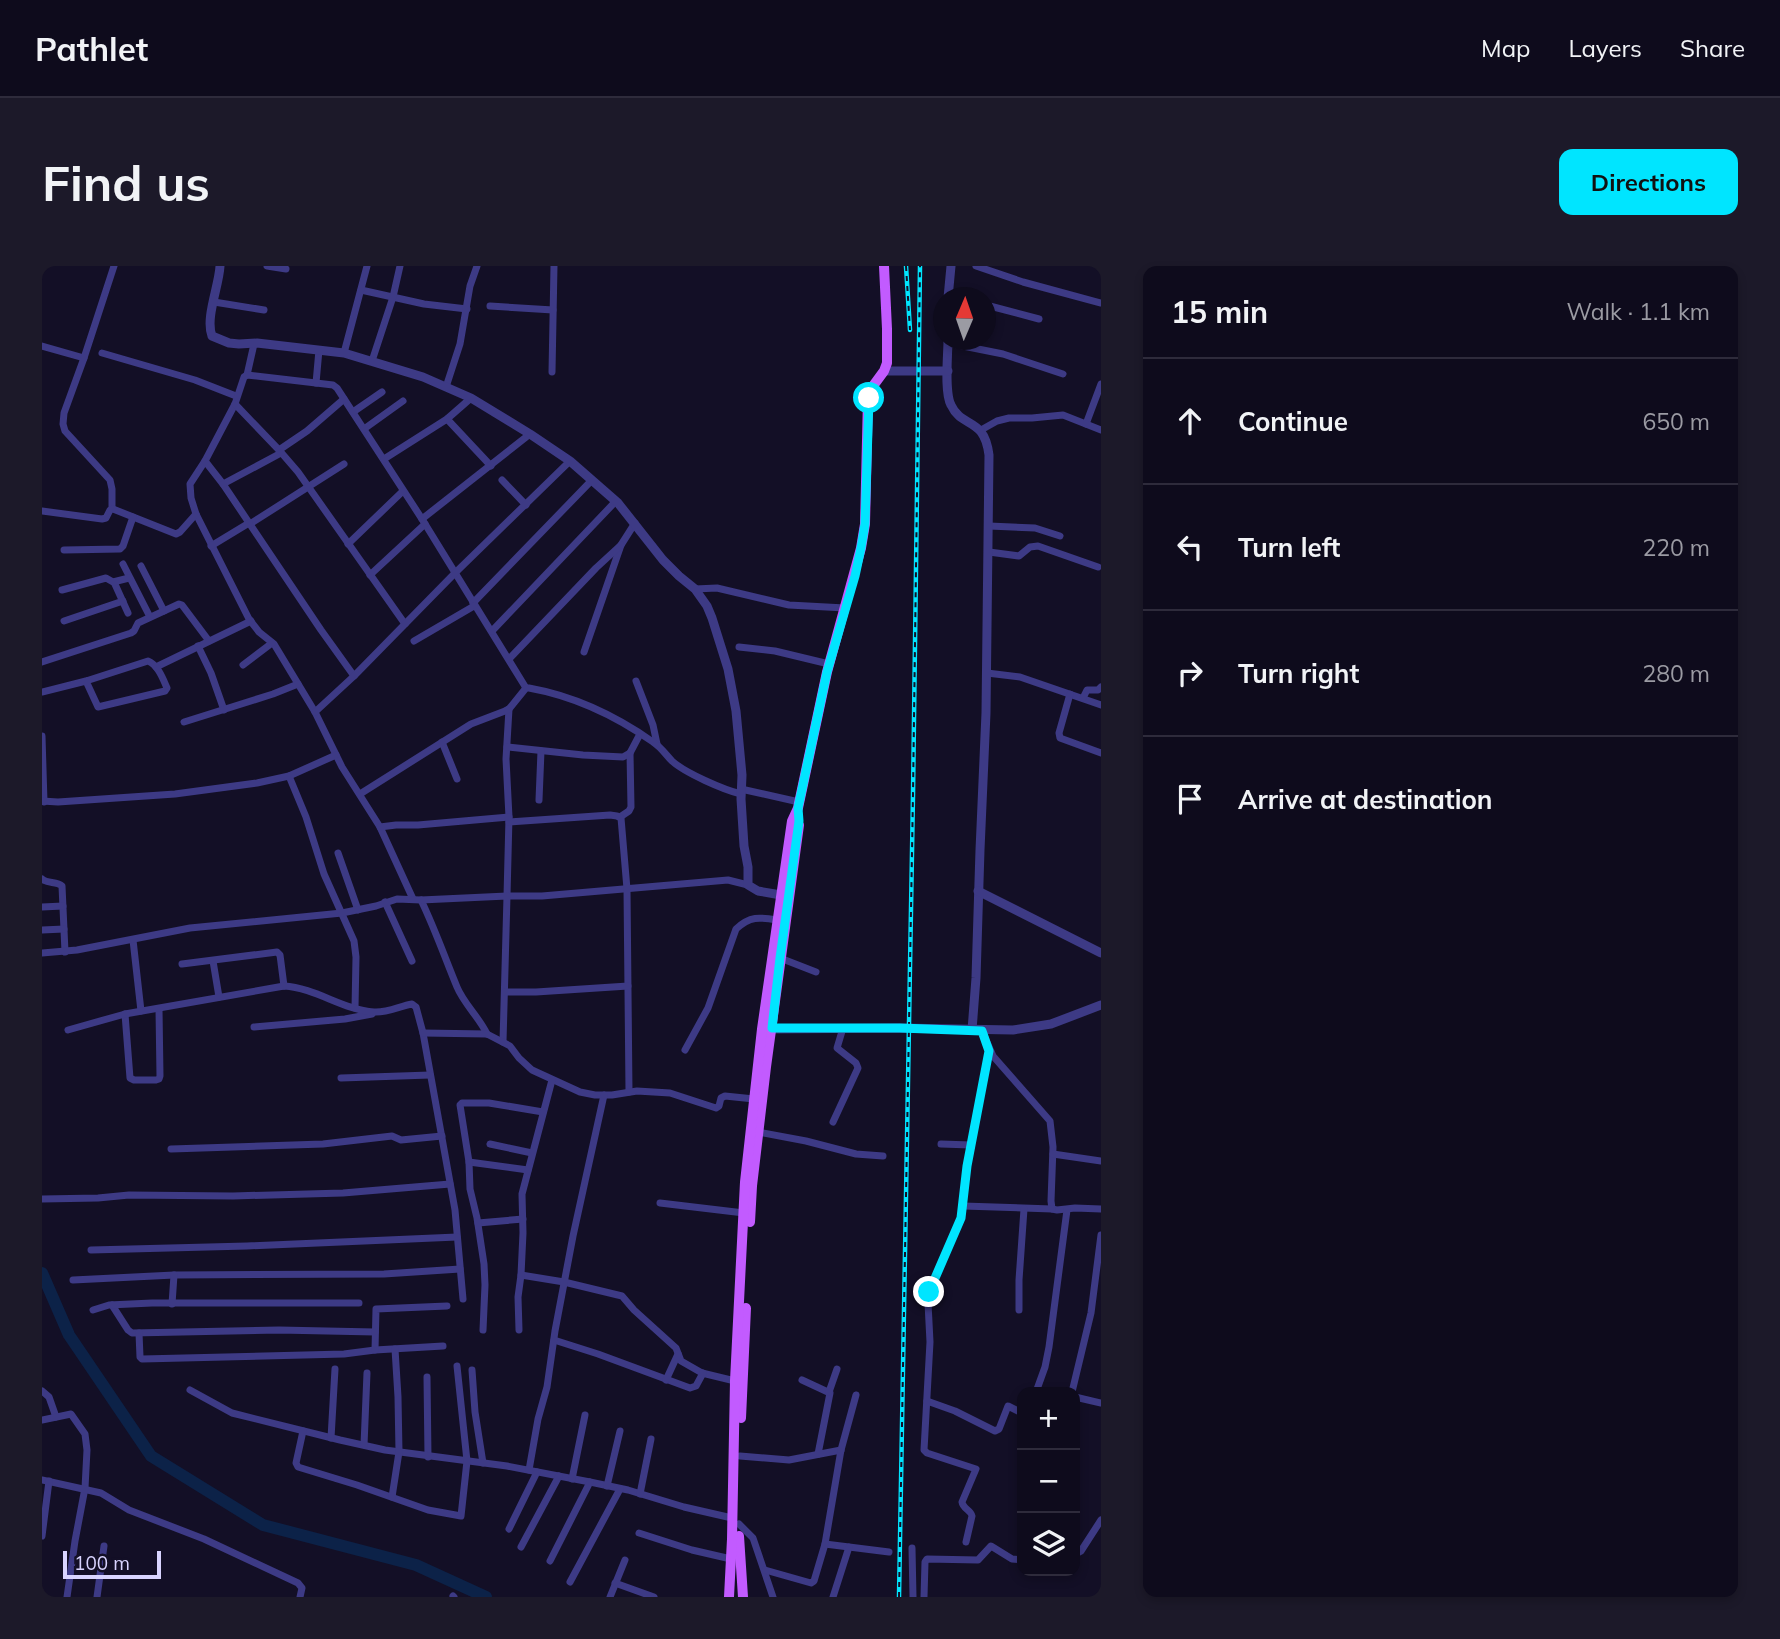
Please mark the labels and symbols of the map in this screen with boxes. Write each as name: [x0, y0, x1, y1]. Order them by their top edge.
north arrow: [933, 287, 996, 350]
route start: [853, 382, 884, 413]
route end: [913, 1276, 944, 1307]
scale bar: [63, 1548, 161, 1580]

